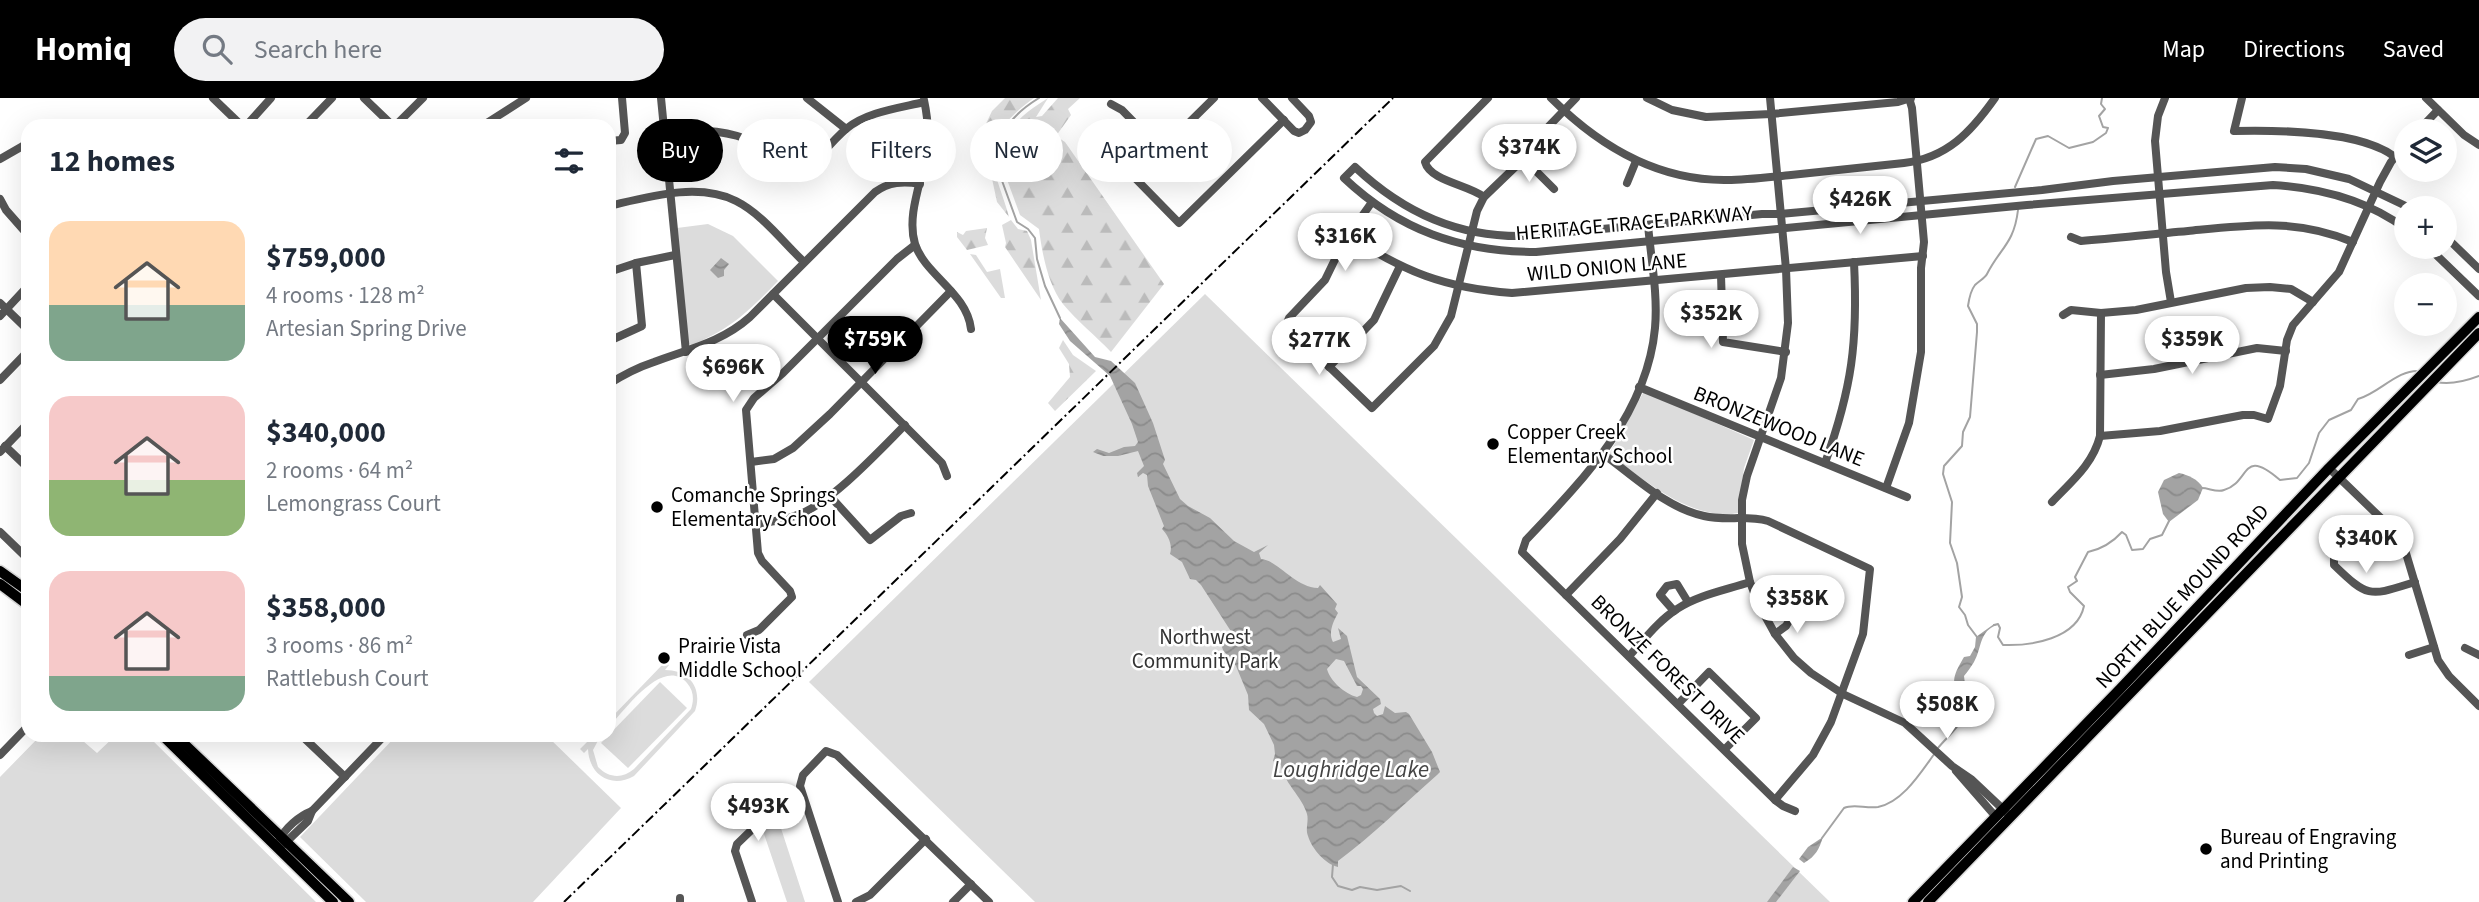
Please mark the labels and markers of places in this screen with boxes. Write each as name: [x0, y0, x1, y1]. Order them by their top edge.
pin: $374K: [1480, 125, 1578, 184]
pin: $426K: [1811, 176, 1909, 236]
pin: $316K: [1296, 214, 1394, 273]
pin: $352K: [1662, 290, 1760, 350]
pin: $759K: [826, 316, 924, 376]
pin: $359K: [2143, 316, 2241, 376]
pin: $277K: [1270, 317, 1368, 377]
pin: $696K: [684, 344, 782, 404]
place label: Copper Creek Elementary School: [1507, 417, 1673, 471]
marker: Copper Creek Elementary School: [1485, 436, 1501, 452]
place label: Comanche Springs Elementary School: [671, 480, 837, 534]
marker: Comanche Springs Elementary School: [649, 499, 665, 515]
pin: $340K: [2317, 516, 2415, 575]
pin: $358K: [1748, 575, 1846, 635]
place label: Prairie Vista Middle School: [678, 631, 802, 685]
marker: Prairie Vista Middle School: [656, 650, 672, 666]
pin: $508K: [1898, 682, 1996, 741]
pin: $493K: [709, 784, 807, 843]
place label: Bureau of Engraving and Printing: [2220, 822, 2397, 876]
marker: Bureau of Engraving and Printing: [2198, 841, 2214, 857]

